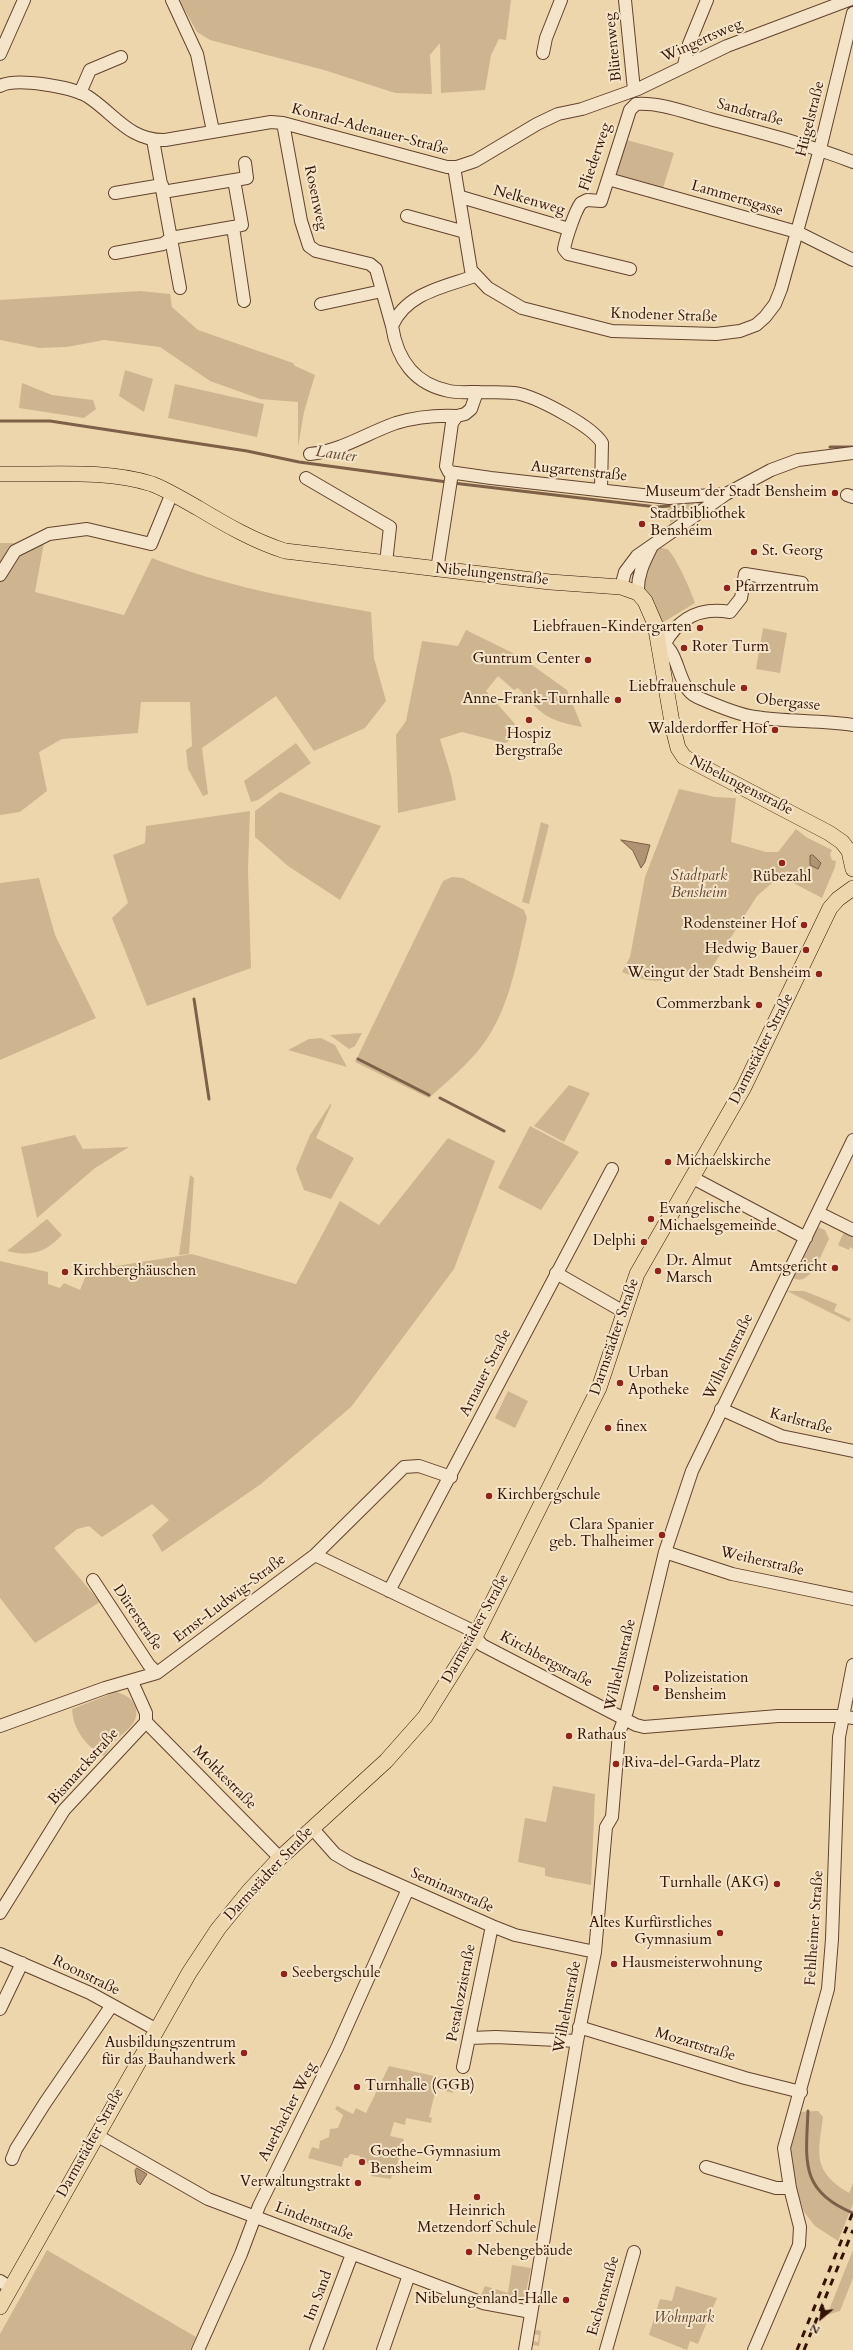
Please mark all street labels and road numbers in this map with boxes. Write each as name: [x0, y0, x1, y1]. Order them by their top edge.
street label: Blütenweg: [601, 11, 627, 83]
street label: Wingertsweg: [659, 15, 745, 67]
street label: Hügelstraße: [793, 79, 829, 159]
street label: Sandstraße: [715, 96, 785, 130]
street label: Konrad-Adenauer-Straße: [289, 100, 451, 160]
street label: Fliederweg: [576, 121, 616, 193]
street label: Rosenweg: [299, 164, 331, 232]
street label: Lammertsgasse: [689, 177, 785, 221]
street label: Nelkenweg: [491, 182, 567, 220]
street label: Knodener Straße: [610, 305, 718, 327]
street label: Augartenstraße: [530, 458, 628, 486]
street label: Nibelungenstraße: [435, 560, 549, 590]
street label: Obergasse: [755, 691, 821, 715]
street label: Nibelungenstraße: [686, 752, 796, 820]
street label: Darmstädter Straße: [726, 990, 798, 1108]
street label: Darmstädter Straße: [587, 1276, 643, 1398]
street label: Wilhelmstraße: [700, 1311, 758, 1403]
street label: Arnauer Straße: [456, 1326, 516, 1420]
street label: Karlstraße: [768, 1405, 834, 1439]
street label: Weiherstraße: [718, 1544, 806, 1580]
street label: Ernst-Ludwig-Straße: [170, 1551, 290, 1647]
street label: Darmstädter Straße: [439, 1571, 513, 1687]
street label: Dürerstraße: [108, 1582, 166, 1654]
street label: Wilhelmstraße: [602, 1617, 640, 1713]
street label: Kirchbergstraße: [497, 1628, 595, 1692]
street label: Bismarckstraße: [45, 1725, 123, 1809]
street label: Moltkestraße: [188, 1742, 260, 1814]
street label: Darmstädter Straße: [221, 1823, 317, 1925]
street label: Seminarstraße: [408, 1865, 496, 1917]
street label: Fehlheimer Straße: [802, 1870, 828, 1986]
street label: Pestalozzistraße: [444, 1943, 480, 2043]
street label: Roonstraße: [49, 1952, 123, 2000]
street label: Wilhelmstraße: [550, 1959, 586, 2055]
street label: Mozartstraße: [653, 2024, 737, 2066]
street label: Auerbacher Weg: [255, 2059, 321, 2165]
street label: Darmstädter Straße: [54, 2085, 128, 2201]
street label: Lindenstraße: [272, 2199, 356, 2245]
street label: Eschenstraße: [584, 2254, 624, 2338]
street label: Im Sand: [301, 2268, 337, 2324]

